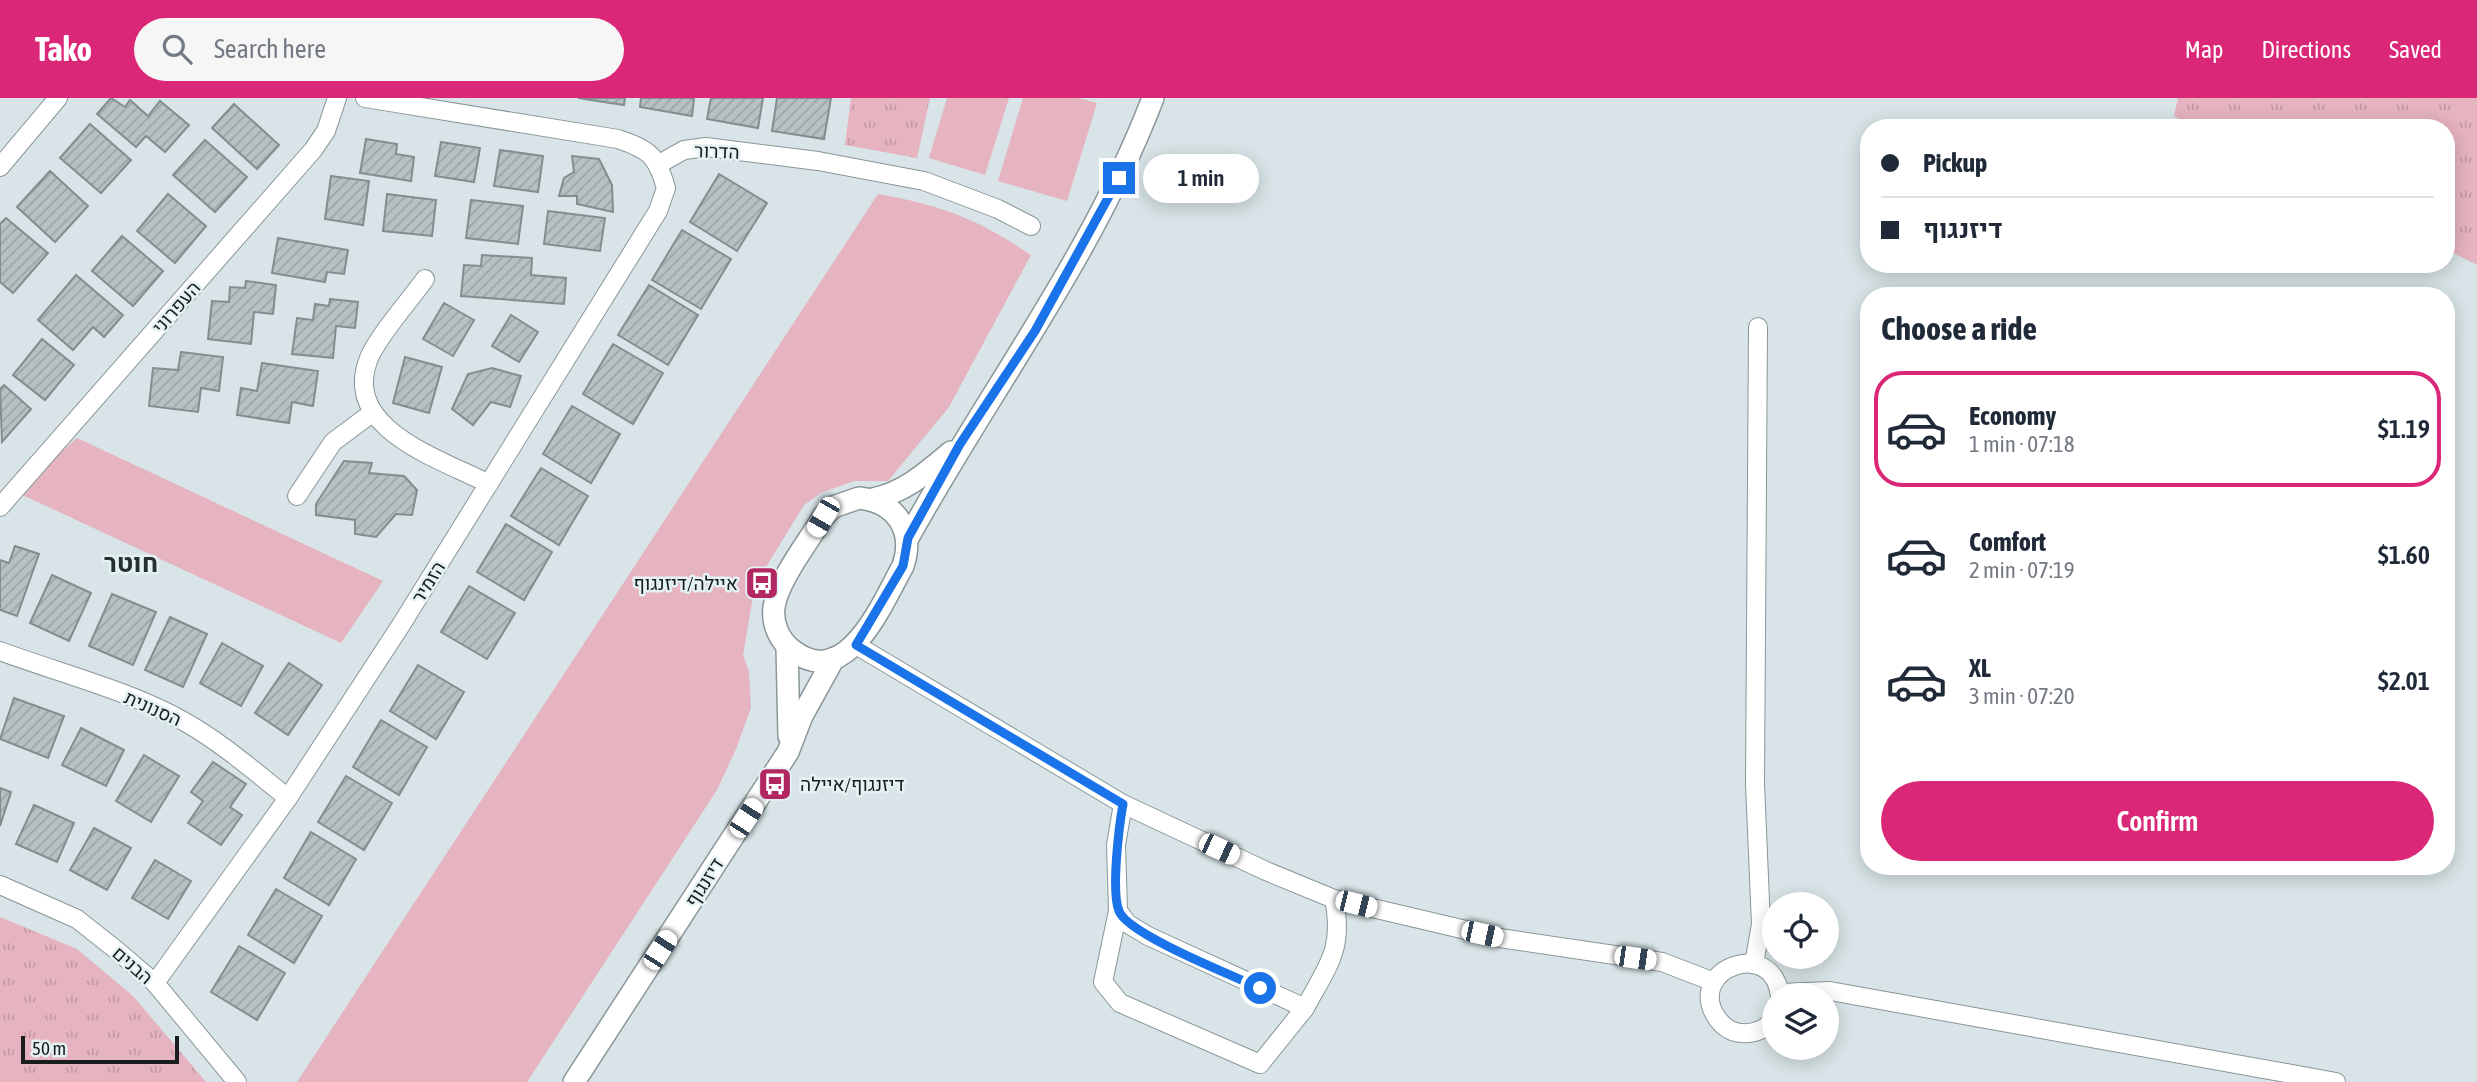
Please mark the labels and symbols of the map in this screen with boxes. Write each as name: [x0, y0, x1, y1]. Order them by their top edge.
street label: הדרור: [694, 139, 740, 163]
callout: 1 min: [1144, 154, 1259, 202]
route end: [1103, 162, 1135, 194]
street label: העפרוני: [147, 277, 205, 337]
car: [804, 494, 843, 540]
district label: חוטר: [104, 548, 158, 578]
street label: הזמיר: [407, 557, 449, 607]
bus stop icon: איילה/דיזנגוף: [743, 564, 781, 602]
place label: איילה/דיזנגוף: [634, 572, 738, 594]
street label: הסנונית: [121, 686, 185, 730]
bus stop icon: דיזנגוף/איילה: [756, 765, 794, 803]
place label: דיזנגוף/איילה: [800, 773, 905, 795]
car: [726, 795, 767, 841]
car: [1196, 831, 1243, 867]
street label: דיזנגוף: [680, 854, 728, 910]
car: [1334, 889, 1379, 919]
car: [1460, 919, 1505, 949]
car: [640, 927, 681, 973]
street label: הבנים: [108, 942, 158, 988]
car: [1613, 945, 1658, 971]
route start: [1244, 972, 1276, 1004]
scale bar: [21, 1033, 178, 1065]

